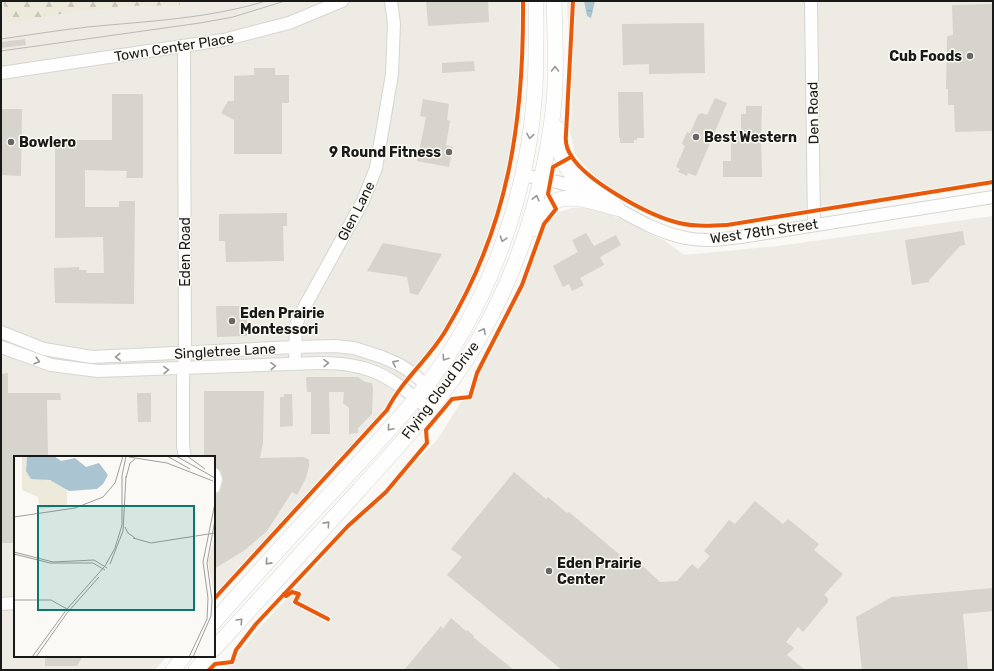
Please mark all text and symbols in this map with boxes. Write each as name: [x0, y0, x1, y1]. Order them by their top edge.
street label: Town Center Place: [113, 30, 235, 65]
place label: Cub Foods: [889, 48, 962, 65]
marker: Cub Foods: [965, 51, 975, 61]
one-way arrow: [551, 66, 559, 72]
street label: Den Road: [804, 82, 823, 144]
place label: Best Western: [704, 129, 797, 146]
marker: Best Western: [691, 132, 701, 142]
one-way arrow: [526, 133, 535, 139]
place label: Bowlero: [19, 134, 76, 151]
marker: Bowlero: [6, 137, 16, 147]
place label: 9 Round Fitness: [329, 144, 441, 161]
marker: 9 Round Fitness: [444, 147, 454, 157]
street label: Glen Lane: [334, 178, 379, 244]
one-way arrow: [531, 194, 540, 201]
street label: West 78th Street: [709, 215, 820, 247]
street label: Eden Road: [177, 217, 194, 287]
one-way arrow: [499, 236, 508, 243]
place label: Eden Prairie Montessori: [240, 305, 325, 338]
marker: Eden Prairie Montessori: [227, 316, 237, 326]
one-way arrow: [478, 328, 485, 335]
street label: Flying Cloud Drive: [398, 338, 483, 442]
street label: Singletree Lane: [174, 340, 276, 363]
one-way arrow: [115, 353, 121, 361]
one-way arrow: [443, 353, 450, 360]
one-way arrow: [34, 356, 41, 365]
one-way arrow: [323, 359, 329, 367]
one-way arrow: [391, 360, 399, 368]
one-way arrow: [270, 361, 276, 370]
one-way arrow: [163, 365, 169, 374]
one-way arrow: [388, 423, 395, 431]
inset map: [14, 456, 215, 657]
one-way arrow: [323, 521, 330, 529]
place label: Eden Prairie Center: [557, 555, 642, 588]
one-way arrow: [266, 557, 273, 565]
marker: Eden Prairie Center: [544, 566, 554, 576]
one-way arrow: [235, 618, 242, 625]

